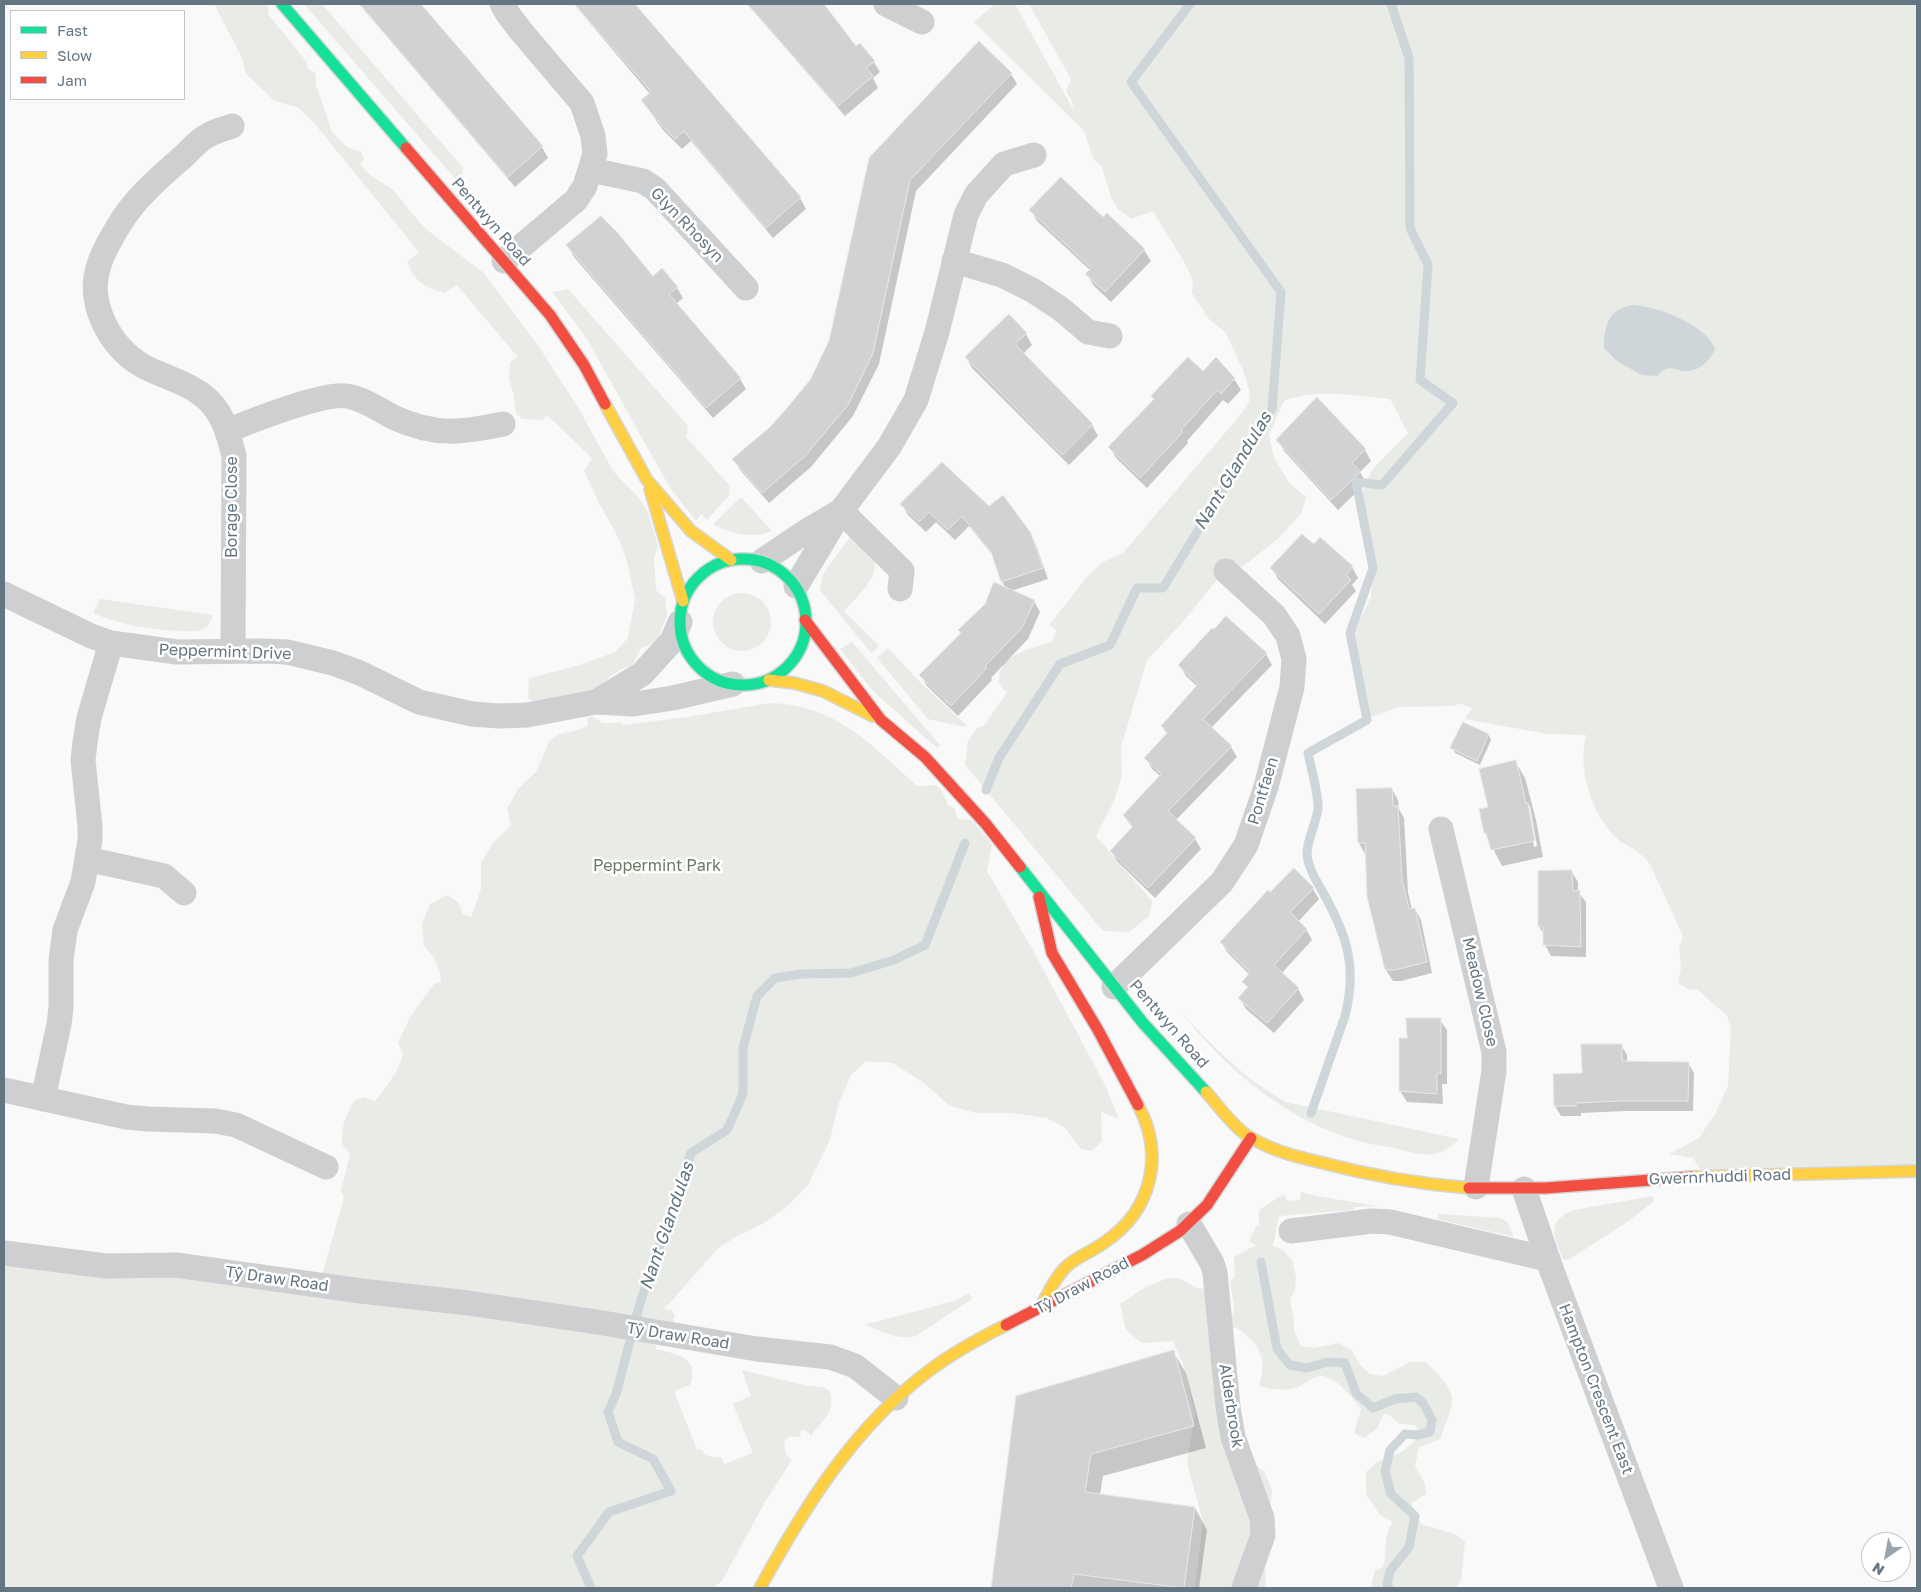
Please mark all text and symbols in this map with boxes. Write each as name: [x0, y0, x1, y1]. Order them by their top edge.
legend: [10, 10, 185, 100]
text: Fast: [57, 21, 88, 39]
text: Slow: [57, 46, 92, 64]
text: Jam: [57, 71, 87, 89]
street label: Pentwyn Road: [447, 174, 535, 270]
street label: Glyn Rhosyn: [647, 184, 727, 266]
water label: Nant Glandulas: [1189, 408, 1277, 534]
street label: Borage Close: [222, 456, 242, 558]
street label: Peppermint Drive: [158, 640, 292, 664]
street label: Pontfaen: [1244, 755, 1282, 827]
park label: Peppermint Park: [593, 856, 721, 876]
street label: Meadow Close: [1458, 936, 1502, 1048]
street label: Pentwyn Road: [1125, 976, 1213, 1072]
water label: Nant Glandulas: [635, 1159, 699, 1293]
street label: Gwernrhuddi Road: [1649, 1165, 1791, 1189]
street label: Tŷ Draw Road: [1032, 1253, 1132, 1319]
street label: Tŷ Draw Road: [224, 1262, 330, 1296]
street label: Hampton Crescent East: [1555, 1301, 1637, 1477]
street label: Tŷ Draw Road: [625, 1318, 731, 1354]
street label: Alderbrook: [1215, 1363, 1247, 1449]
north arrow: [1861, 1532, 1911, 1582]
text: N: [1869, 1559, 1887, 1579]

